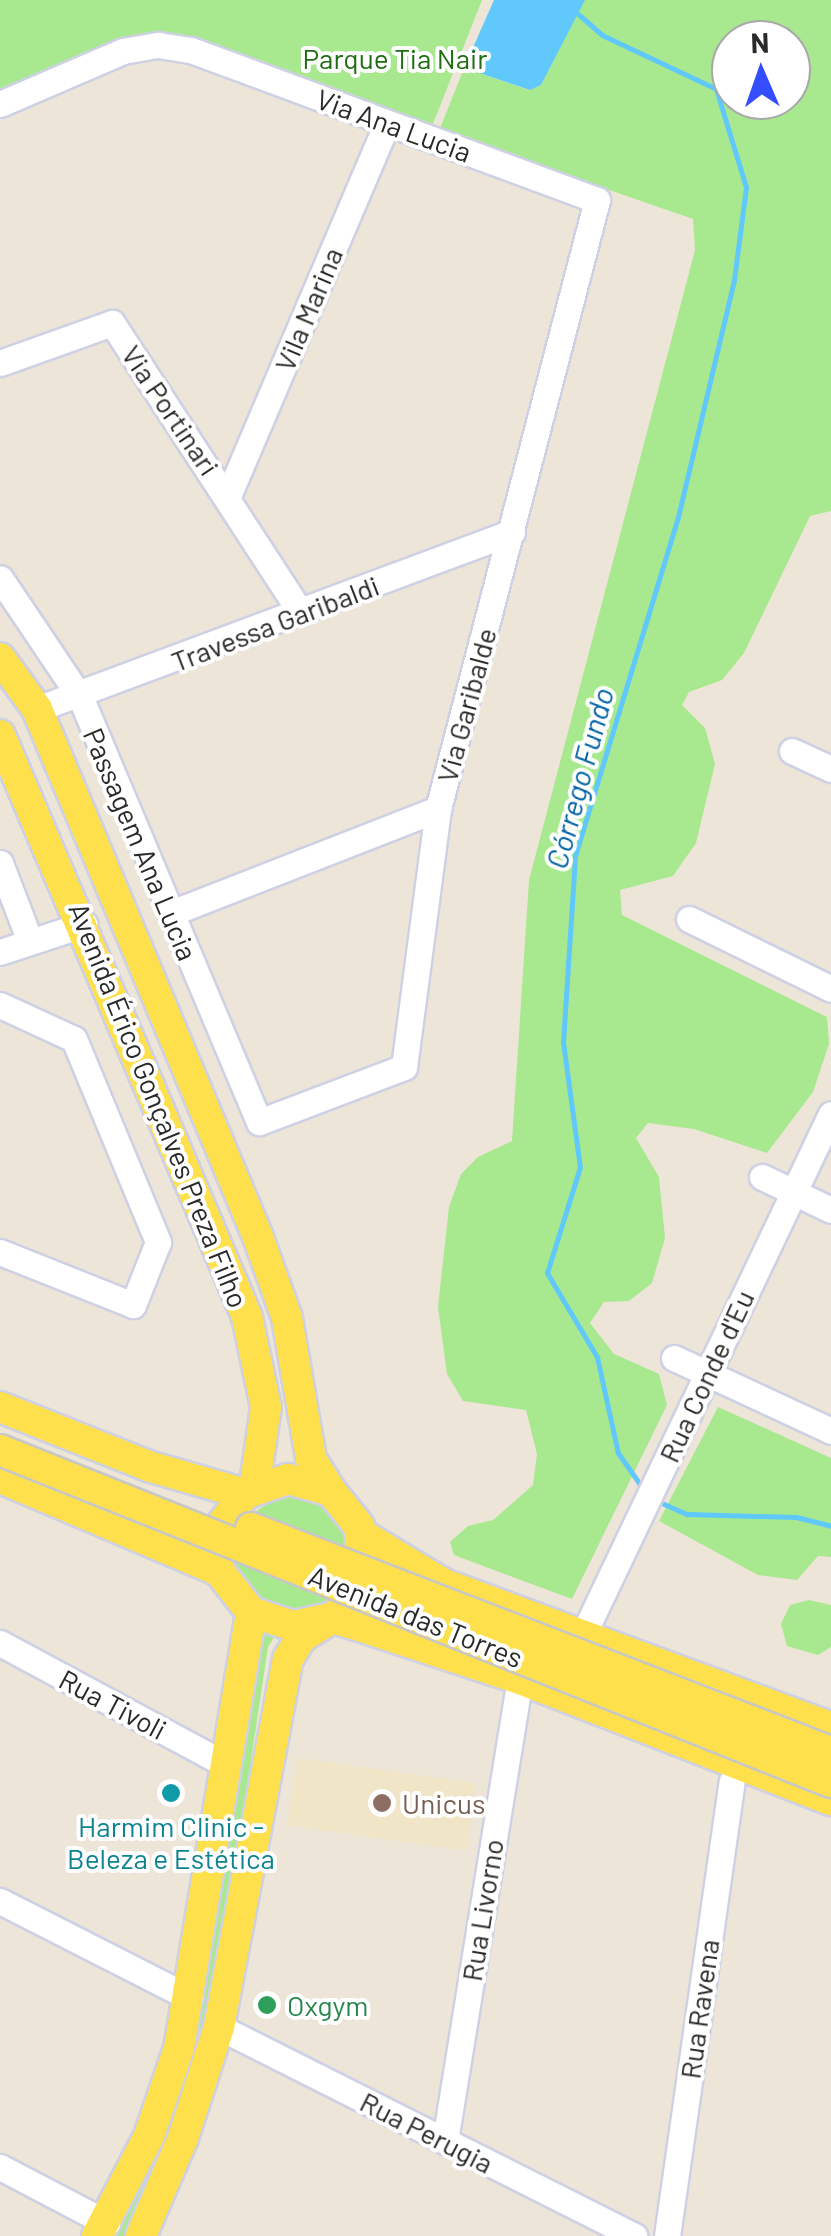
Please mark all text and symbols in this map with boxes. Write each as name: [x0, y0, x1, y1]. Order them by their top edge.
north arrow: [711, 20, 811, 120]
text: N: [750, 25, 770, 59]
park label: Parque Tia Nair: [303, 41, 487, 75]
street label: Via Ana Lucia: [312, 81, 476, 169]
street label: Vila Marina: [267, 242, 349, 376]
street label: Via Portinari: [115, 339, 227, 481]
street label: Travessa Garibaldi: [166, 568, 384, 678]
street label: Via Garibalde: [429, 624, 503, 786]
water label: Córrego Fundo: [538, 684, 620, 872]
street label: Passagem Ana Lucia: [77, 723, 205, 965]
street label: Avenida Érico Gonçalves Preza Filho: [62, 898, 256, 1312]
street label: Rua Conde d'Eu: [651, 1285, 761, 1467]
street label: Avenida das Torres: [304, 1558, 528, 1674]
street label: Rua Tivoli: [54, 1662, 172, 1746]
marker: Harmim Clinic - Beleza e Estética: [160, 1782, 182, 1804]
place label: Unicus: [402, 1786, 485, 1820]
marker: Unicus: [371, 1792, 393, 1814]
place label: Harmim Clinic - Beleza e Estética: [67, 1809, 275, 1875]
street label: Rua Livorno: [454, 1836, 510, 1984]
street label: Rua Ravena: [673, 1937, 725, 2081]
place label: Oxgym: [287, 1988, 368, 2022]
marker: Oxgym: [256, 1994, 278, 2016]
street label: Rua Perugia: [355, 2084, 499, 2180]

